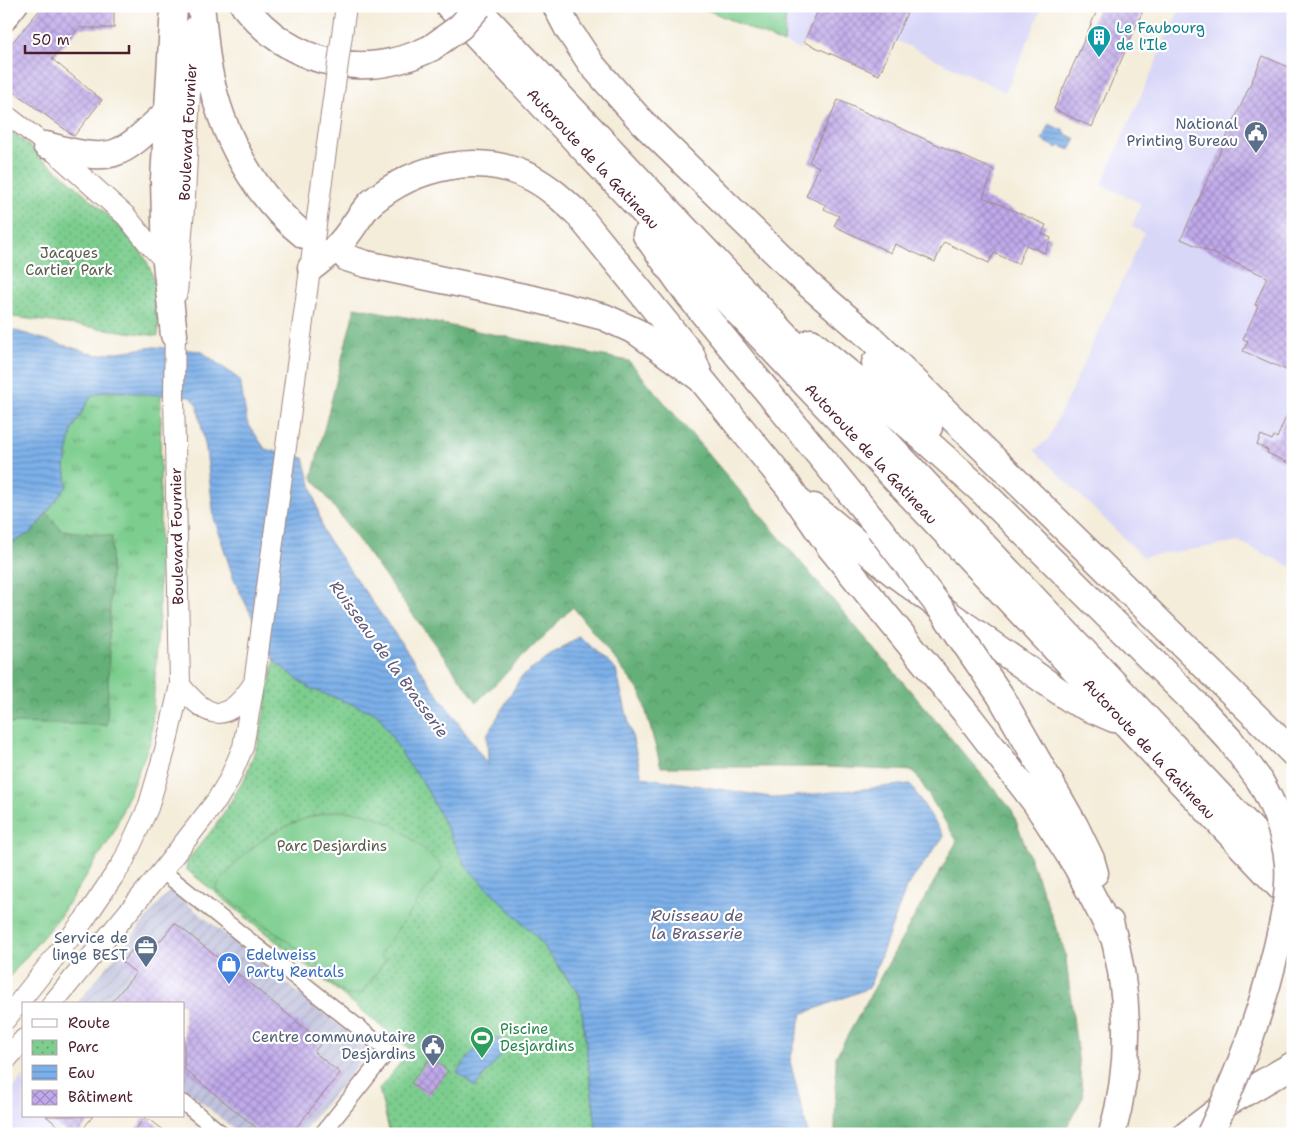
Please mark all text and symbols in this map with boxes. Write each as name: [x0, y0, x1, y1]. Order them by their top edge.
place label: Le Faubourg de l'Ile: [1116, 18, 1205, 55]
scale bar: [25, 22, 129, 54]
building icon: Le Faubourg de l'Ile: [1086, 24, 1112, 58]
text: 50 m: [32, 30, 70, 50]
street label: Boulevard Fournier: [174, 63, 202, 201]
street label: Autoroute de la Gatineau: [522, 84, 664, 234]
place label: National Printing Bureau: [1127, 114, 1238, 151]
public building icon: National Printing Bureau: [1243, 120, 1269, 154]
park label: Jacques Cartier Park: [25, 243, 113, 280]
street label: Autoroute de la Gatineau: [800, 379, 942, 529]
street label: Boulevard Fournier: [166, 467, 188, 605]
water label: Ruisseau de la Brasserie: [325, 576, 453, 742]
street label: Autoroute de la Gatineau: [1078, 674, 1220, 824]
park label: Parc Desjardins: [277, 836, 387, 856]
water label: Ruisseau de la Brasserie: [651, 905, 743, 944]
place label: Service de linge BEST: [52, 928, 128, 965]
office icon: Service de linge BEST: [133, 934, 159, 968]
place label: Edelweiss Party Rentals: [246, 945, 344, 982]
shop icon: Edelweiss Party Rentals: [216, 951, 242, 985]
legend: [22, 1002, 185, 1118]
text: Route: [68, 1013, 110, 1033]
place label: Piscine Desjardins: [500, 1019, 575, 1056]
sports icon: Piscine Desjardins: [469, 1025, 495, 1059]
place label: Centre communautaire Desjardins: [252, 1027, 416, 1064]
public building icon: Centre communautaire Desjardins: [420, 1033, 446, 1067]
text: Parc: [68, 1037, 99, 1057]
text: Eau: [68, 1063, 95, 1083]
text: Bâtiment: [68, 1087, 133, 1107]

